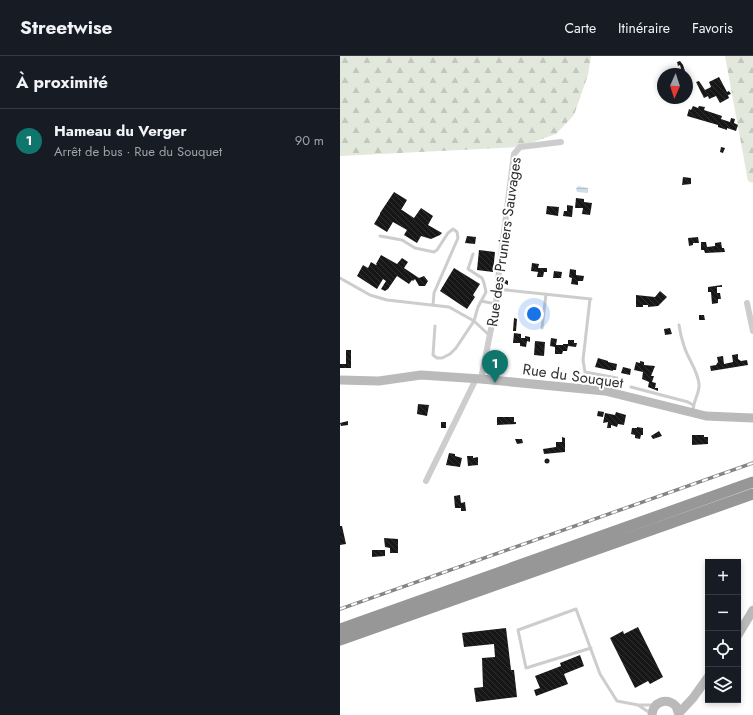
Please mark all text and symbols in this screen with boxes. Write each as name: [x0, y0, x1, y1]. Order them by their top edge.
text: Streetwise: [20, 14, 113, 41]
text: Carte: [564, 18, 596, 38]
text: Itinéraire: [618, 18, 670, 38]
text: Favoris: [692, 18, 733, 38]
north arrow: [657, 68, 693, 104]
text: À proximité: [16, 70, 108, 94]
text: Hameau du Verger: [54, 120, 187, 142]
text: 1: [26, 131, 32, 150]
text: 90 m: [295, 131, 324, 150]
text: Arrêt de bus · Rue du Souquet: [54, 142, 222, 161]
street label: Rue des Pruniers Sauvages: [481, 156, 527, 328]
your location: [524, 304, 544, 324]
pin: 1: [482, 350, 508, 383]
street label: Rue du Souquet: [521, 358, 625, 394]
map controls: [705, 559, 741, 703]
button: +: [705, 559, 741, 595]
button: −: [705, 595, 741, 631]
button: locate: [705, 631, 741, 667]
button: layers: [705, 667, 741, 703]

